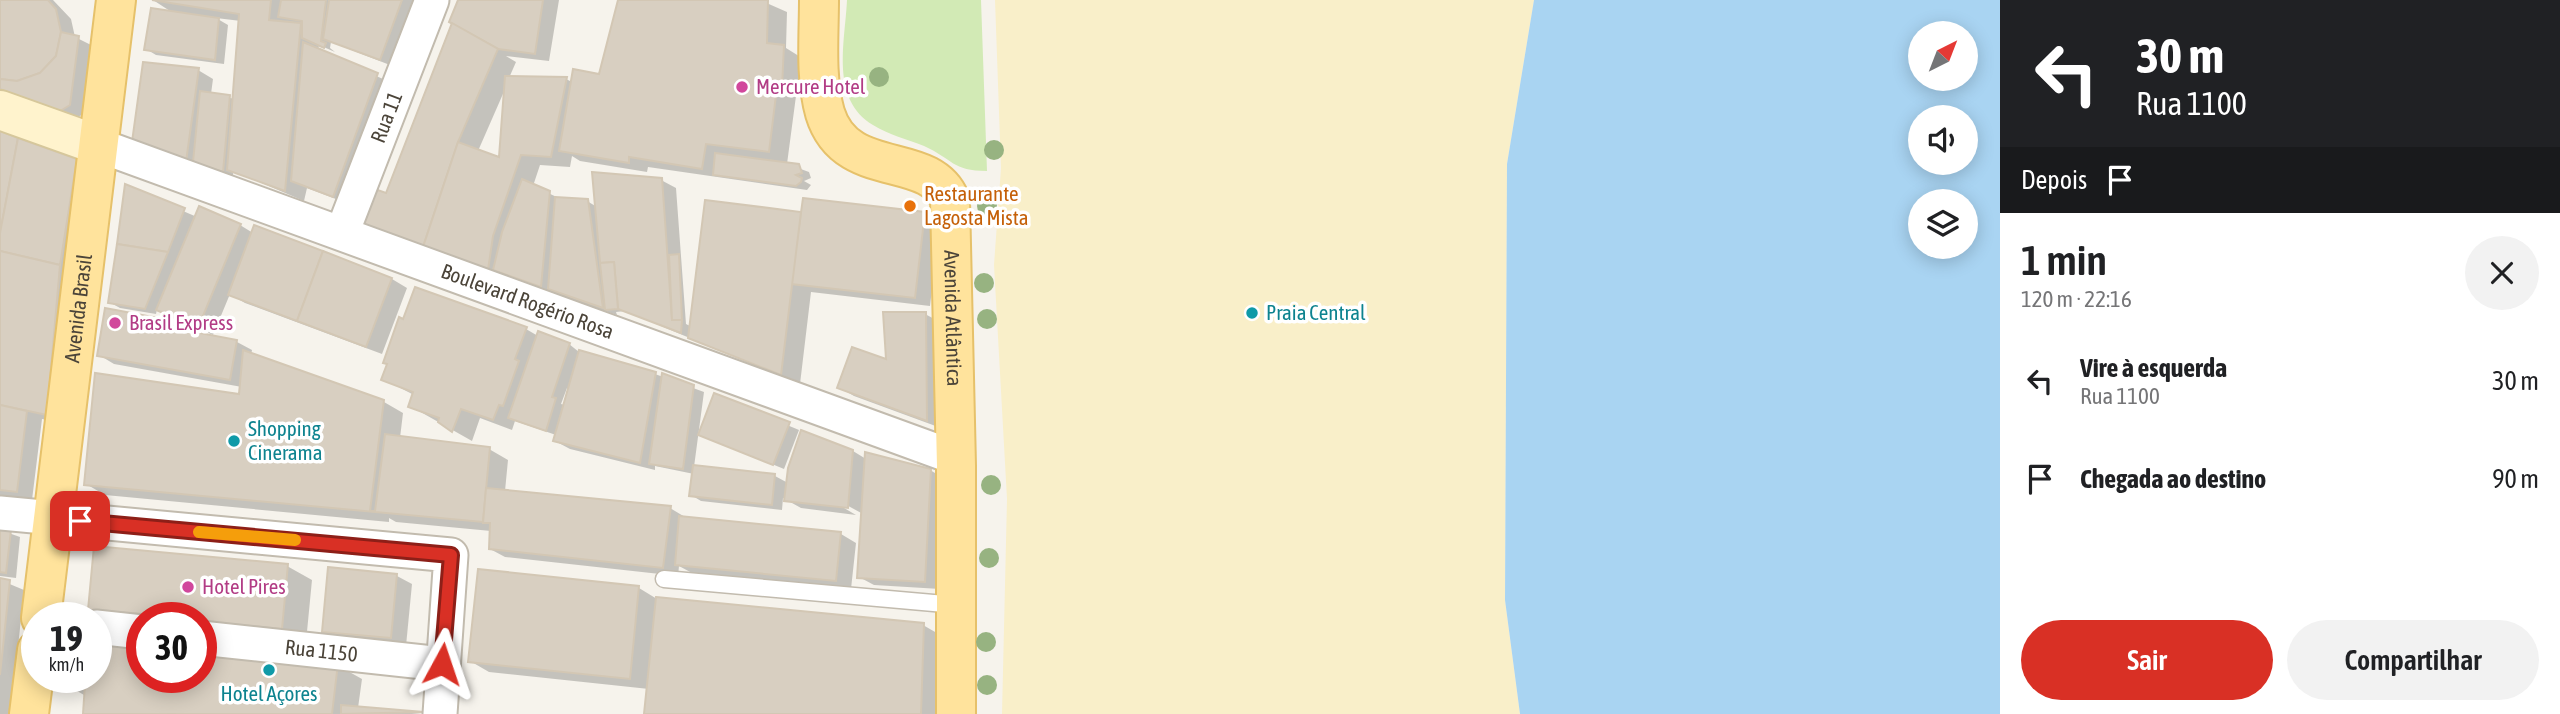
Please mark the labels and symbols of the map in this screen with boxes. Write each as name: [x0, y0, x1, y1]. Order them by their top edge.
north arrow: [1908, 21, 1978, 91]
place label: Mercure Hotel: [756, 74, 866, 98]
marker: Mercure Hotel: [734, 79, 750, 95]
street label: Rua 11: [365, 88, 407, 146]
place label: Restaurante Lagosta Mista: [924, 181, 1029, 229]
marker: Restaurante Lagosta Mista: [902, 198, 918, 214]
street label: Avenida Atlântica: [940, 250, 967, 387]
street label: Avenida Brasil: [59, 252, 96, 364]
street label: Boulevard Rogério Rosa: [438, 258, 617, 343]
place label: Praia Central: [1266, 300, 1366, 324]
marker: Praia Central: [1244, 305, 1260, 321]
place label: Brasil Express: [129, 310, 233, 334]
marker: Brasil Express: [107, 315, 123, 331]
place label: Shopping Cinerama: [248, 416, 322, 464]
marker: Shopping Cinerama: [226, 433, 242, 449]
pin: [50, 491, 110, 551]
place label: Hotel Pires: [202, 574, 286, 598]
marker: Hotel Pires: [180, 579, 196, 595]
speed limit sign: 30: [126, 602, 217, 693]
position arrow: [405, 627, 479, 701]
street label: Rua 1150: [284, 634, 359, 666]
marker: Hotel Açores: [261, 662, 277, 678]
place label: Hotel Açores: [221, 681, 317, 705]

